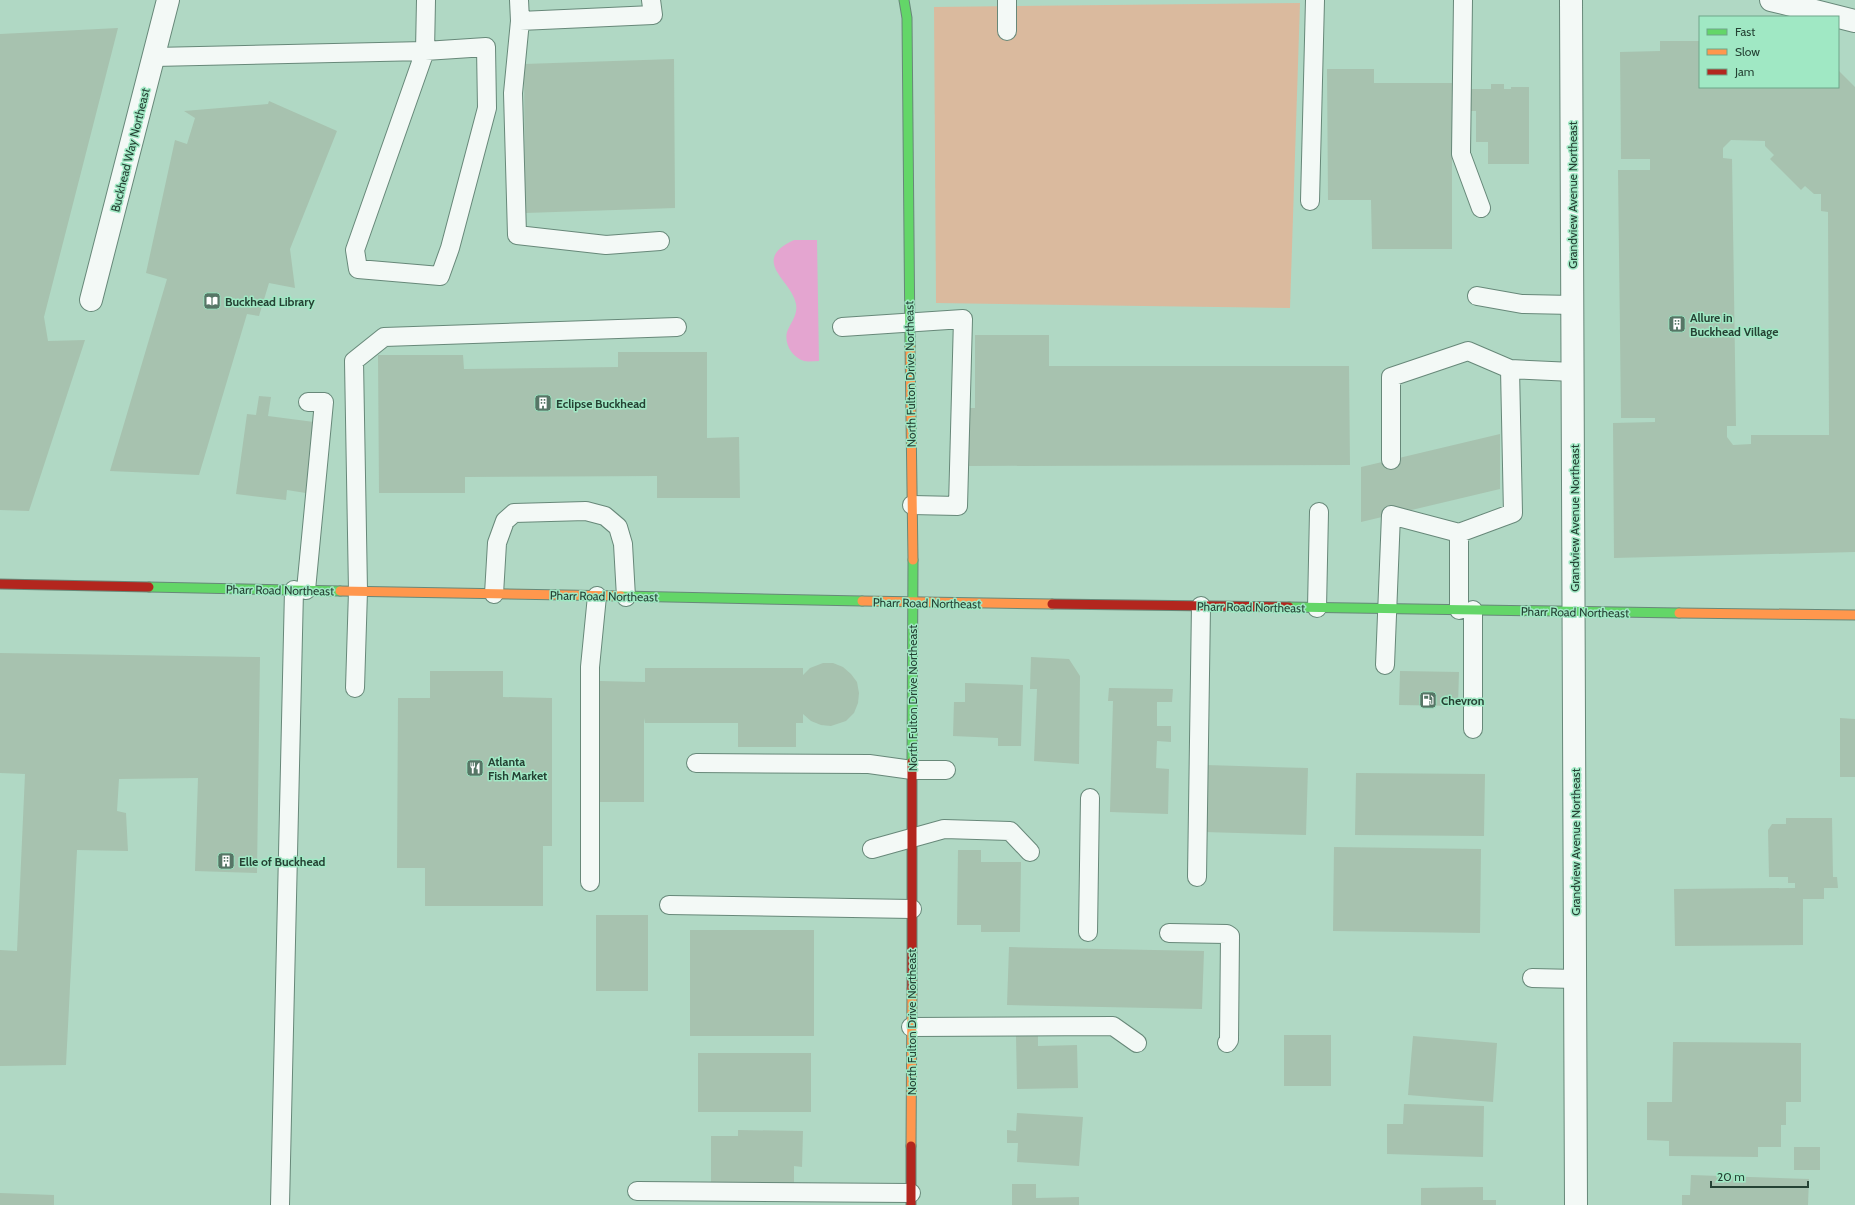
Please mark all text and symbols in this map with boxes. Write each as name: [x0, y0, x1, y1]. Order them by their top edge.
legend: [1699, 16, 1839, 88]
text: Fast: [1735, 24, 1755, 39]
text: Slow: [1735, 44, 1760, 59]
text: Jam: [1734, 64, 1754, 79]
street label: Buckhead Way Northeast: [107, 86, 153, 214]
street label: Grandview Avenue Northeast: [1565, 121, 1580, 269]
library icon: Buckhead Library: [202, 291, 222, 311]
place label: Buckhead Library: [225, 294, 315, 309]
street label: North Fulton Drive Northeast: [901, 301, 919, 447]
place label: Allure in Buckhead Village: [1690, 310, 1778, 339]
building icon: Allure in Buckhead Village: [1667, 314, 1687, 334]
building icon: Eclipse Buckhead: [533, 393, 553, 413]
place label: Eclipse Buckhead: [556, 396, 646, 411]
street label: Grandview Avenue Northeast: [1567, 444, 1582, 592]
street label: Pharr Road Northeast: [226, 582, 334, 598]
street label: Pharr Road Northeast: [550, 588, 658, 604]
street label: Pharr Road Northeast: [873, 595, 981, 611]
street label: Pharr Road Northeast: [1197, 599, 1305, 615]
street label: Pharr Road Northeast: [1521, 604, 1629, 620]
street label: North Fulton Drive Northeast: [905, 625, 920, 771]
fuel station icon: Chevron: [1418, 690, 1438, 710]
place label: Chevron: [1441, 693, 1484, 708]
place label: Atlanta Fish Market: [488, 754, 547, 783]
restaurant icon: Atlanta Fish Market: [465, 758, 485, 778]
street label: Grandview Avenue Northeast: [1568, 768, 1583, 916]
building icon: Elle of Buckhead: [216, 851, 236, 871]
place label: Elle of Buckhead: [239, 854, 326, 869]
street label: North Fulton Drive Northeast: [904, 949, 919, 1095]
scale bar: [1711, 1163, 1808, 1189]
text: 20 m: [1717, 1169, 1745, 1184]

